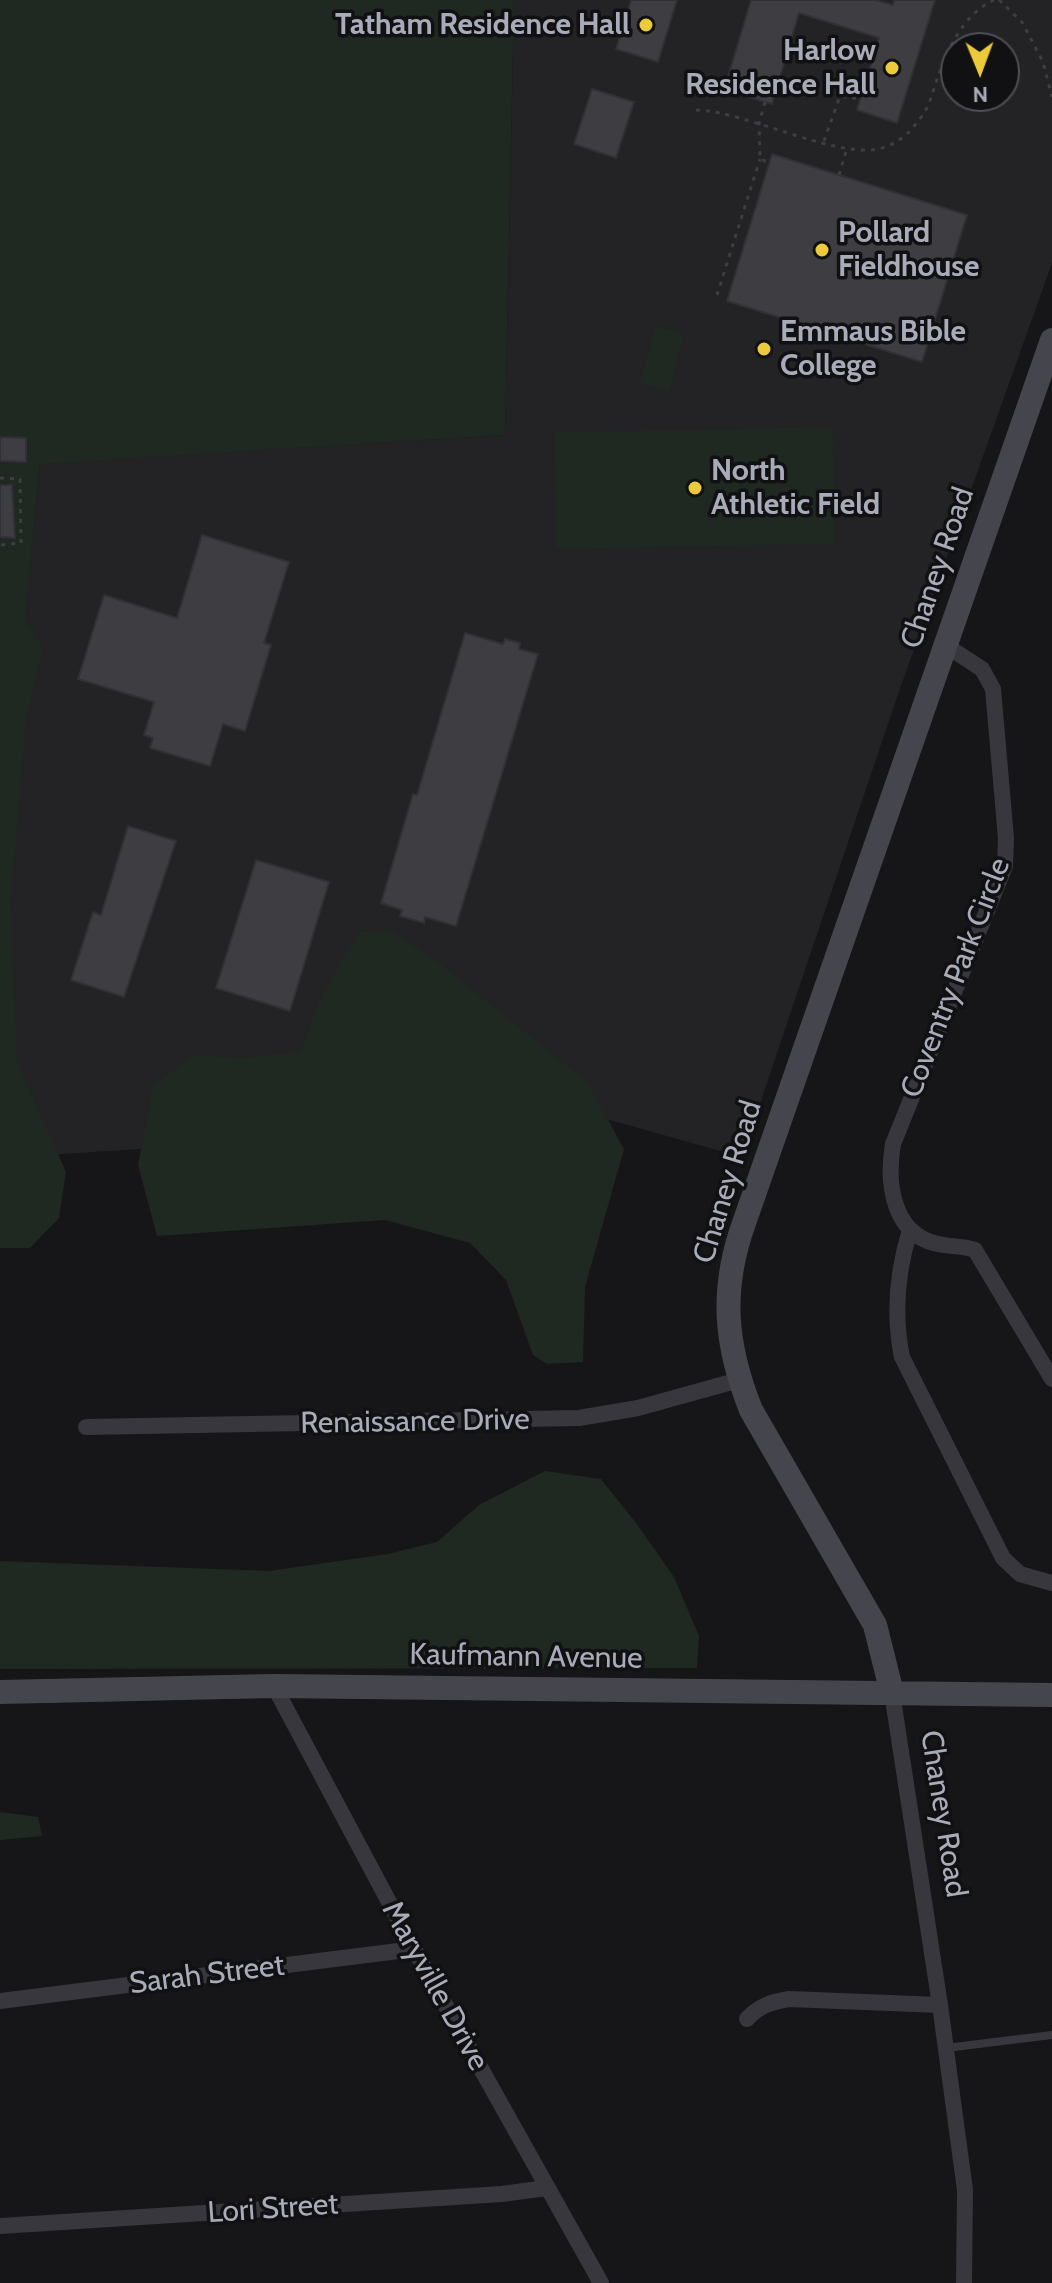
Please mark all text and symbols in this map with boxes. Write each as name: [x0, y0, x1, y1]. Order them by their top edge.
place label: Tatham Residence Hall: [335, 7, 630, 43]
marker: Tatham Residence Hall: [637, 16, 655, 34]
north arrow: [940, 32, 1020, 112]
place label: Harlow Residence Hall: [685, 33, 876, 104]
marker: Harlow Residence Hall: [883, 59, 901, 77]
text: N: [972, 81, 988, 108]
place label: Pollard Fieldhouse: [838, 215, 979, 286]
marker: Pollard Fieldhouse: [813, 241, 831, 259]
place label: Emmaus Bible College: [780, 314, 966, 384]
marker: Emmaus Bible College: [755, 340, 773, 358]
place label: North Athletic Field: [711, 453, 880, 524]
marker: North Athletic Field: [686, 479, 704, 497]
street label: Chaney Road: [894, 483, 982, 653]
street label: Coventry Park Circle: [894, 853, 1018, 1103]
street label: Chaney Road: [686, 1096, 770, 1268]
street label: Renaissance Drive: [300, 1402, 530, 1442]
street label: Kaufmann Avenue: [409, 1637, 643, 1677]
street label: Chaney Road: [912, 1728, 974, 1900]
street label: Maryville Drive: [374, 1895, 496, 2077]
street label: Sarah Street: [128, 1948, 286, 2002]
street label: Lori Street: [206, 2186, 340, 2232]

